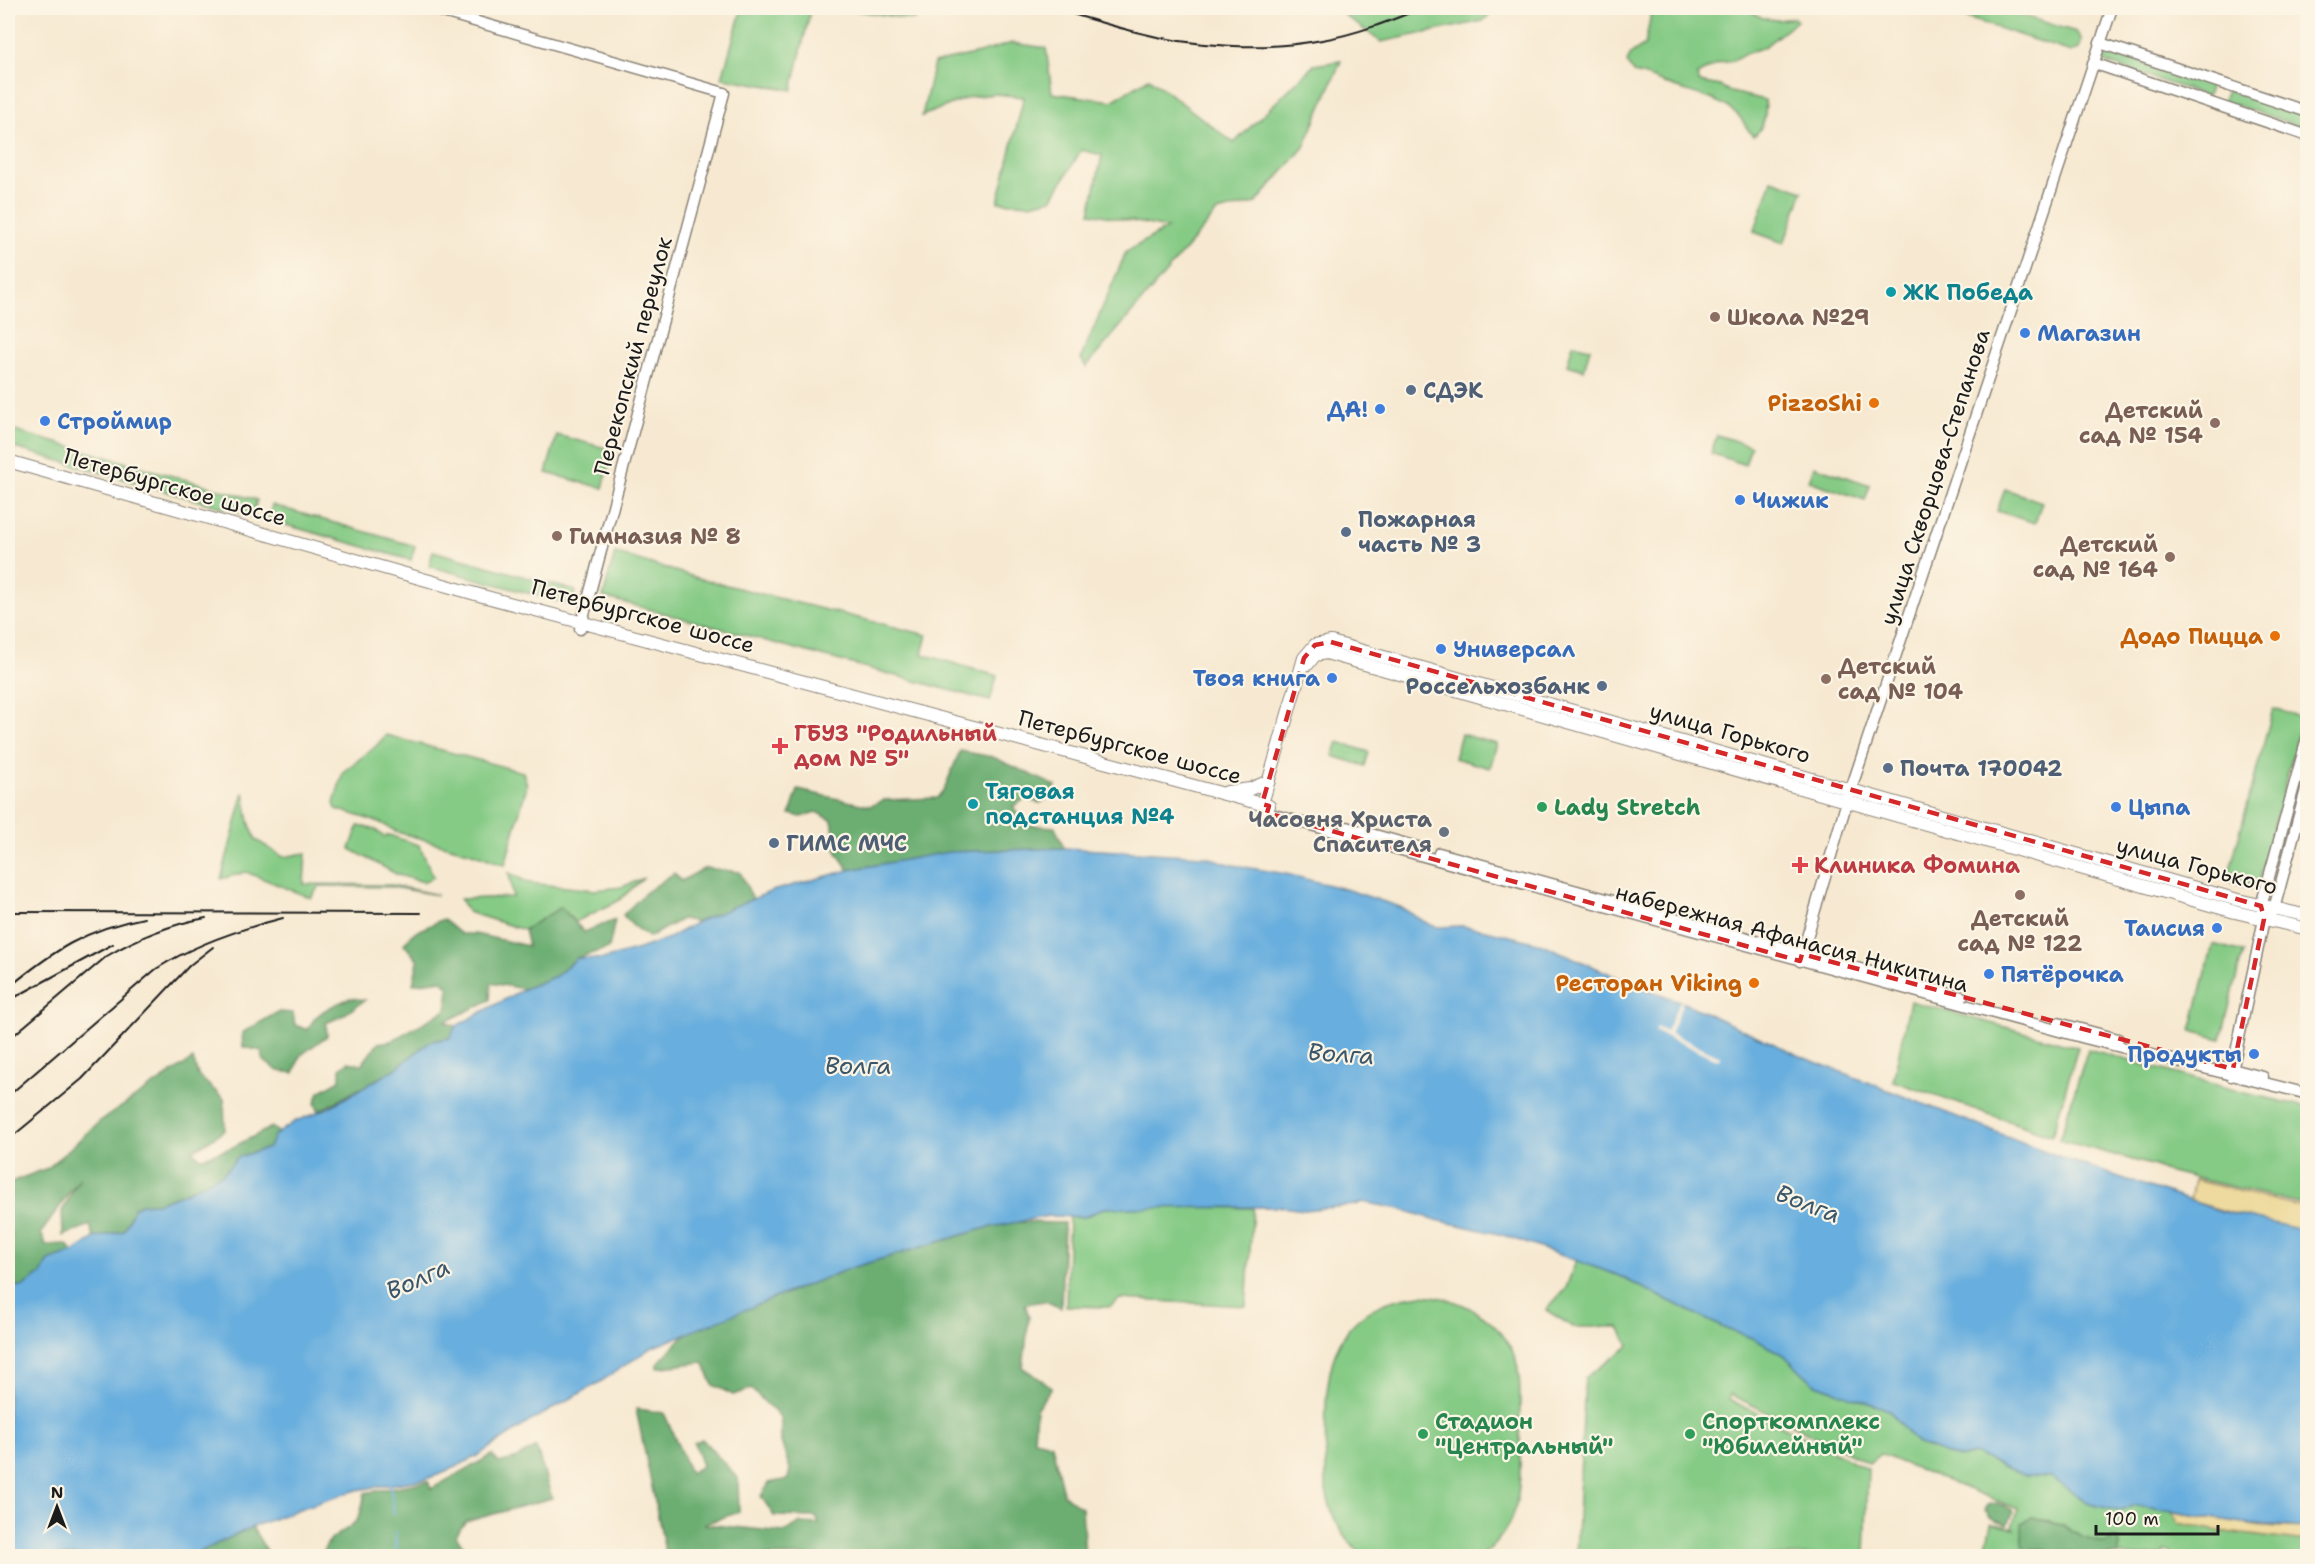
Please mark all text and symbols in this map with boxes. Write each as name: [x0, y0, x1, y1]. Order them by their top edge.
street label: Перекопский переулок: [587, 233, 679, 479]
place label: ЖК Победа: [1903, 278, 2033, 307]
marker: ЖК Победа: [1884, 285, 1898, 299]
place label: Школа №29: [1727, 303, 1870, 332]
marker: Школа №29: [1708, 310, 1722, 324]
place label: Магазин: [2037, 319, 2141, 348]
street label: улица Скворцова-Степанова: [1873, 325, 1997, 629]
marker: Магазин: [2018, 326, 2032, 340]
place label: СДЭК: [1423, 376, 1483, 405]
marker: СДЭК: [1404, 383, 1418, 397]
place label: PizzoShi: [1768, 389, 1862, 418]
place label: ДА!: [1327, 395, 1368, 424]
marker: PizzoShi: [1867, 396, 1881, 410]
place label: Детский сад № 154: [2079, 396, 2204, 450]
marker: ДА!: [1373, 402, 1387, 416]
place label: Строймир: [57, 407, 172, 436]
marker: Строймир: [38, 414, 52, 428]
marker: Детский сад № 154: [2208, 416, 2222, 430]
street label: Петербургское шоссе: [60, 441, 290, 533]
place label: Чижик: [1752, 486, 1829, 515]
marker: Чижик: [1733, 493, 1747, 507]
place label: Пожарная часть № 3: [1358, 505, 1481, 559]
place label: Гимназия № 8: [569, 522, 741, 551]
marker: Пожарная часть № 3: [1339, 525, 1353, 539]
marker: Гимназия № 8: [550, 529, 564, 543]
place label: Детский сад № 164: [2033, 530, 2159, 584]
marker: Детский сад № 164: [2163, 550, 2177, 564]
street label: Петербургское шоссе: [528, 572, 758, 660]
place label: Додо Пицца: [2120, 622, 2263, 651]
marker: Додо Пицца: [2268, 629, 2282, 643]
place label: Универсал: [1453, 635, 1576, 664]
marker: Универсал: [1434, 642, 1448, 656]
place label: Детский сад № 104: [1838, 652, 1964, 706]
place label: Твоя книга: [1193, 664, 1320, 693]
marker: Твоя книга: [1325, 671, 1339, 685]
place label: Россельхозбанк: [1406, 672, 1590, 701]
marker: Детский сад № 104: [1819, 672, 1833, 686]
marker: Россельхозбанк: [1595, 679, 1609, 693]
street label: улица Горького: [1646, 696, 1814, 770]
street label: Петербургское шоссе: [1015, 703, 1245, 791]
place label: ГБУЗ "Родильный дом № 5": [794, 719, 997, 773]
marker: ГБУЗ "Родильный дом № 5": [771, 737, 789, 755]
place label: Почта 170042: [1900, 754, 2062, 783]
marker: Почта 170042: [1881, 761, 1895, 775]
place label: Тяговая подстанция №4: [985, 777, 1175, 831]
place label: Lady Stretch: [1554, 793, 1701, 822]
place label: Цыпа: [2128, 793, 2190, 822]
marker: Тяговая подстанция №4: [966, 797, 980, 811]
marker: Lady Stretch: [1535, 800, 1549, 814]
marker: Цыпа: [2109, 800, 2123, 814]
place label: Часовня Христа Спасителя: [1248, 805, 1432, 859]
marker: Часовня Христа Спасителя: [1437, 825, 1451, 839]
place label: ГИМС МЧС: [786, 829, 907, 858]
street label: улица Горького: [2113, 831, 2281, 901]
marker: ГИМС МЧС: [767, 836, 781, 850]
place label: Клиника Фомина: [1814, 851, 2020, 880]
marker: Клиника Фомина: [1791, 856, 1809, 874]
street label: набережная Афанасия Никитина: [1612, 877, 1972, 999]
marker: Детский сад № 122: [2013, 888, 2027, 902]
place label: Детский сад № 122: [1958, 904, 2082, 958]
place label: Таисия: [2124, 914, 2205, 943]
marker: Таисия: [2210, 921, 2224, 935]
place label: Пятёрочка: [2001, 960, 2124, 989]
marker: Пятёрочка: [1982, 967, 1996, 981]
place label: Ресторан Viking: [1556, 969, 1742, 998]
marker: Ресторан Viking: [1747, 976, 1761, 990]
water label: Волга: [1307, 1036, 1375, 1072]
place label: Продукты: [2128, 1040, 2242, 1069]
marker: Продукты: [2247, 1047, 2261, 1061]
water label: Волга: [825, 1050, 891, 1082]
water label: Волга: [1771, 1177, 1845, 1231]
water label: Волга: [381, 1251, 455, 1307]
place label: Стадион "Центральный": [1435, 1407, 1614, 1461]
place label: Спорткомплекс "Юбилейный": [1702, 1407, 1880, 1461]
marker: Стадион "Центральный": [1416, 1427, 1430, 1441]
marker: Спорткомплекс "Юбилейный": [1683, 1427, 1697, 1441]
north arrow: [27, 1477, 87, 1537]
text: N: [51, 1482, 63, 1503]
scale bar: [2096, 1498, 2218, 1536]
text: 100 m: [2105, 1507, 2159, 1531]

